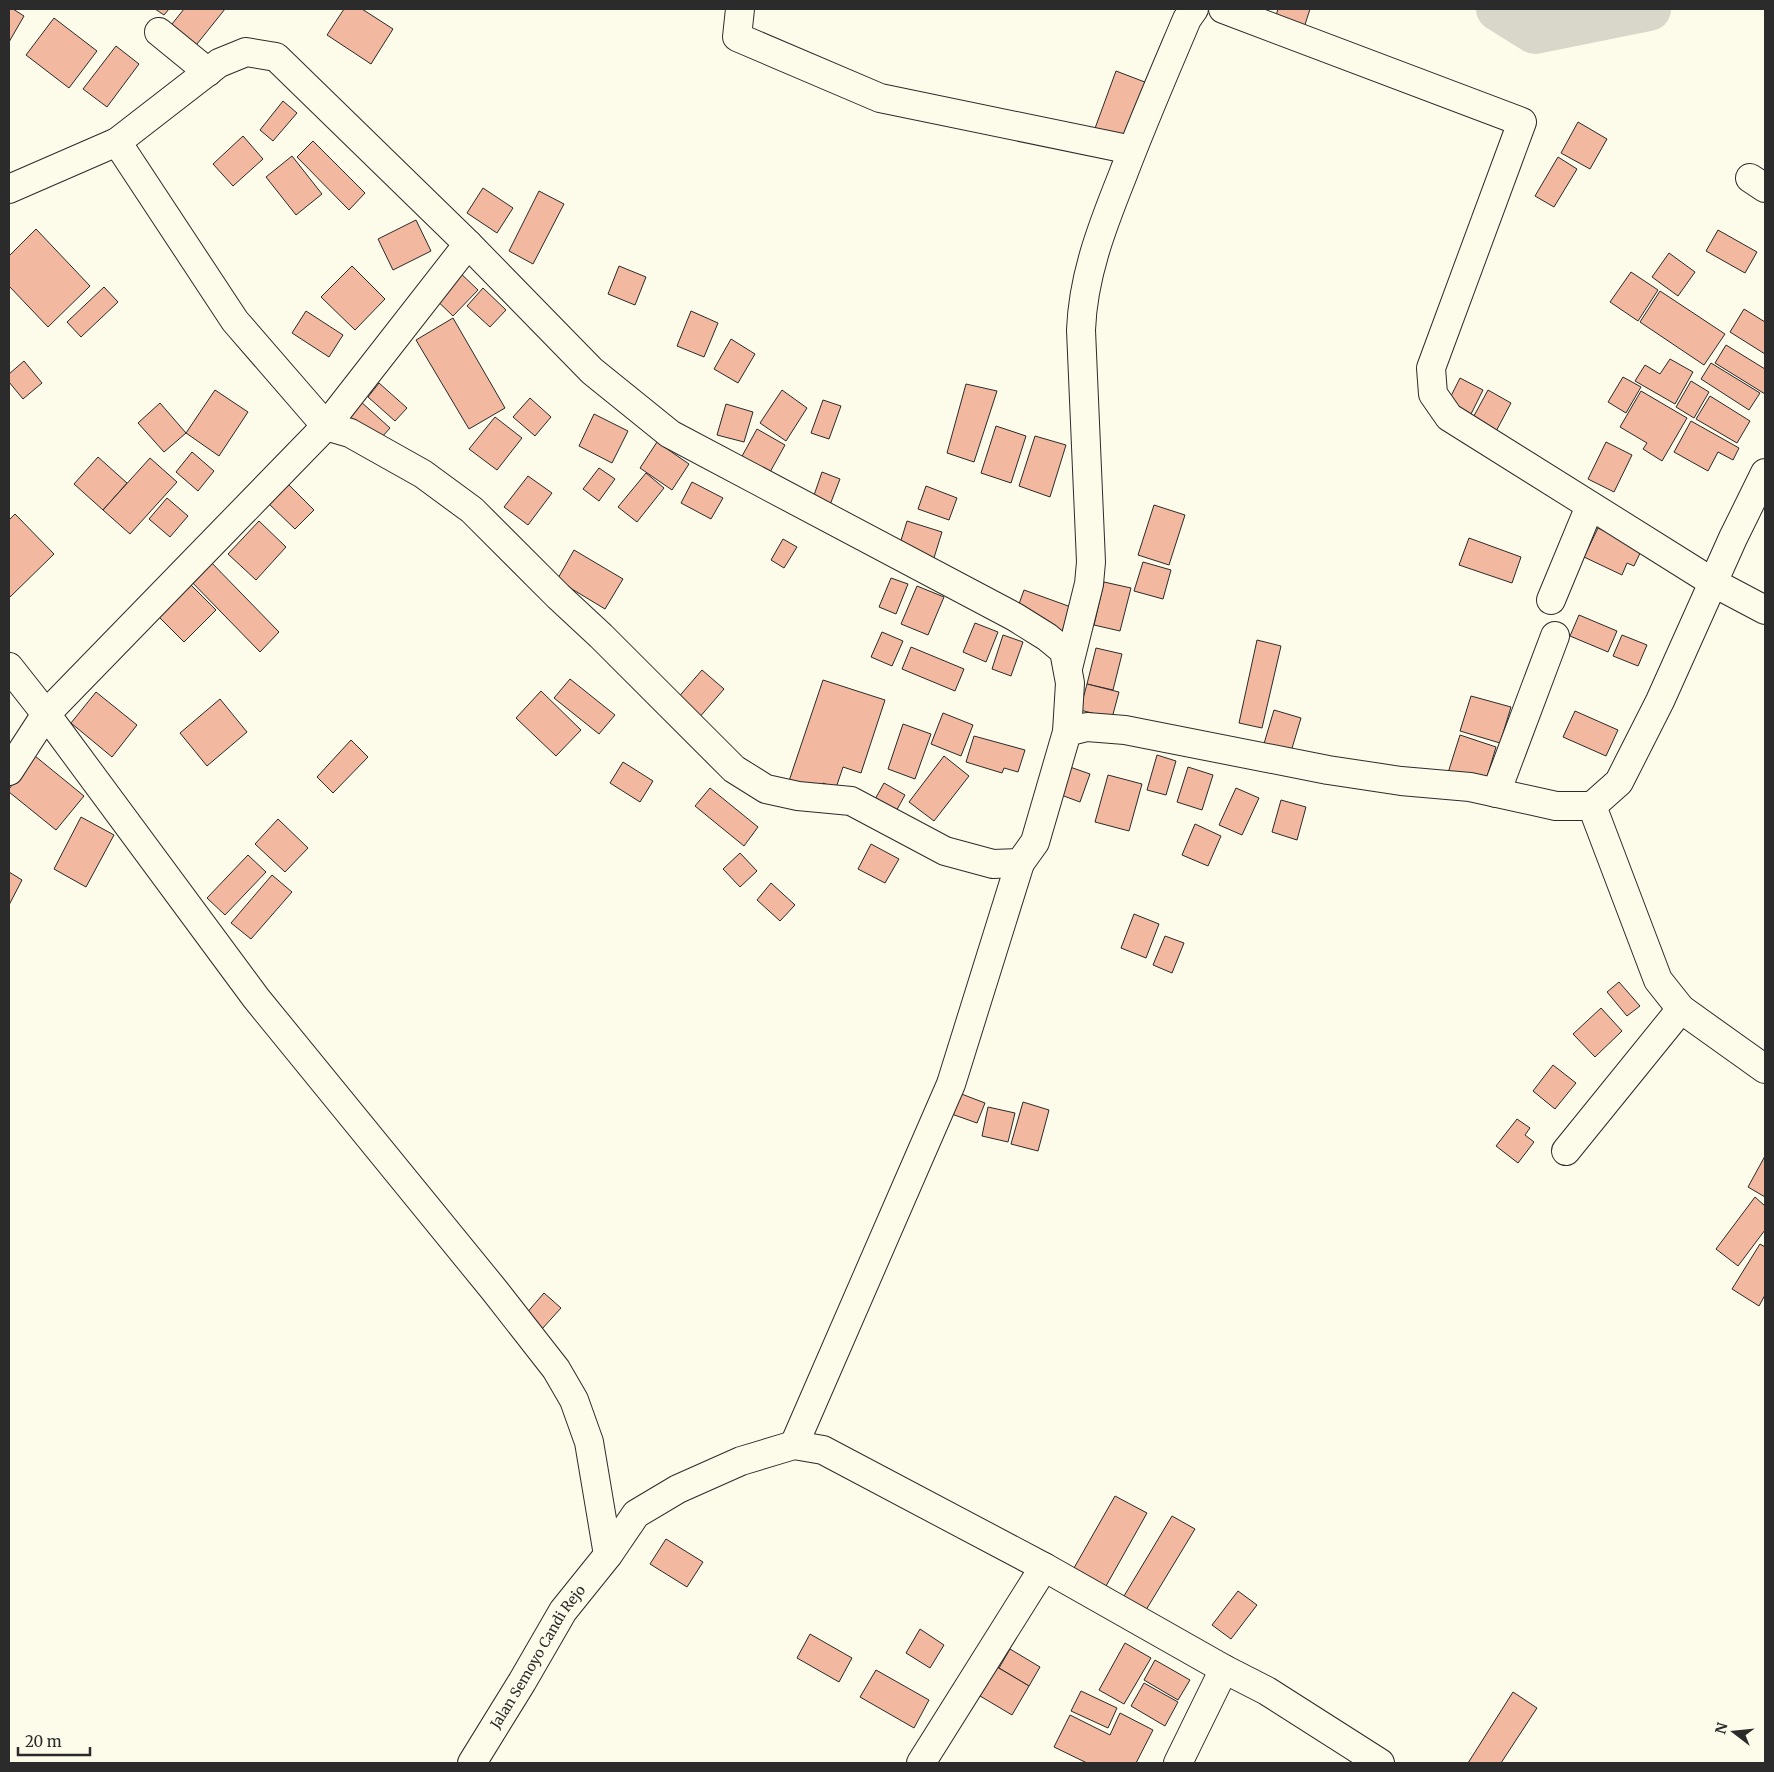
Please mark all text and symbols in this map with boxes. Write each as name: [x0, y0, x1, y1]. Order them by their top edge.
street label: Jalan Semoyo Candi Rejo: [486, 1581, 589, 1733]
north arrow: [1709, 1707, 1759, 1757]
text: N: [1711, 1721, 1732, 1736]
scale bar: [18, 1724, 90, 1756]
text: 20 m: [25, 1732, 62, 1751]

